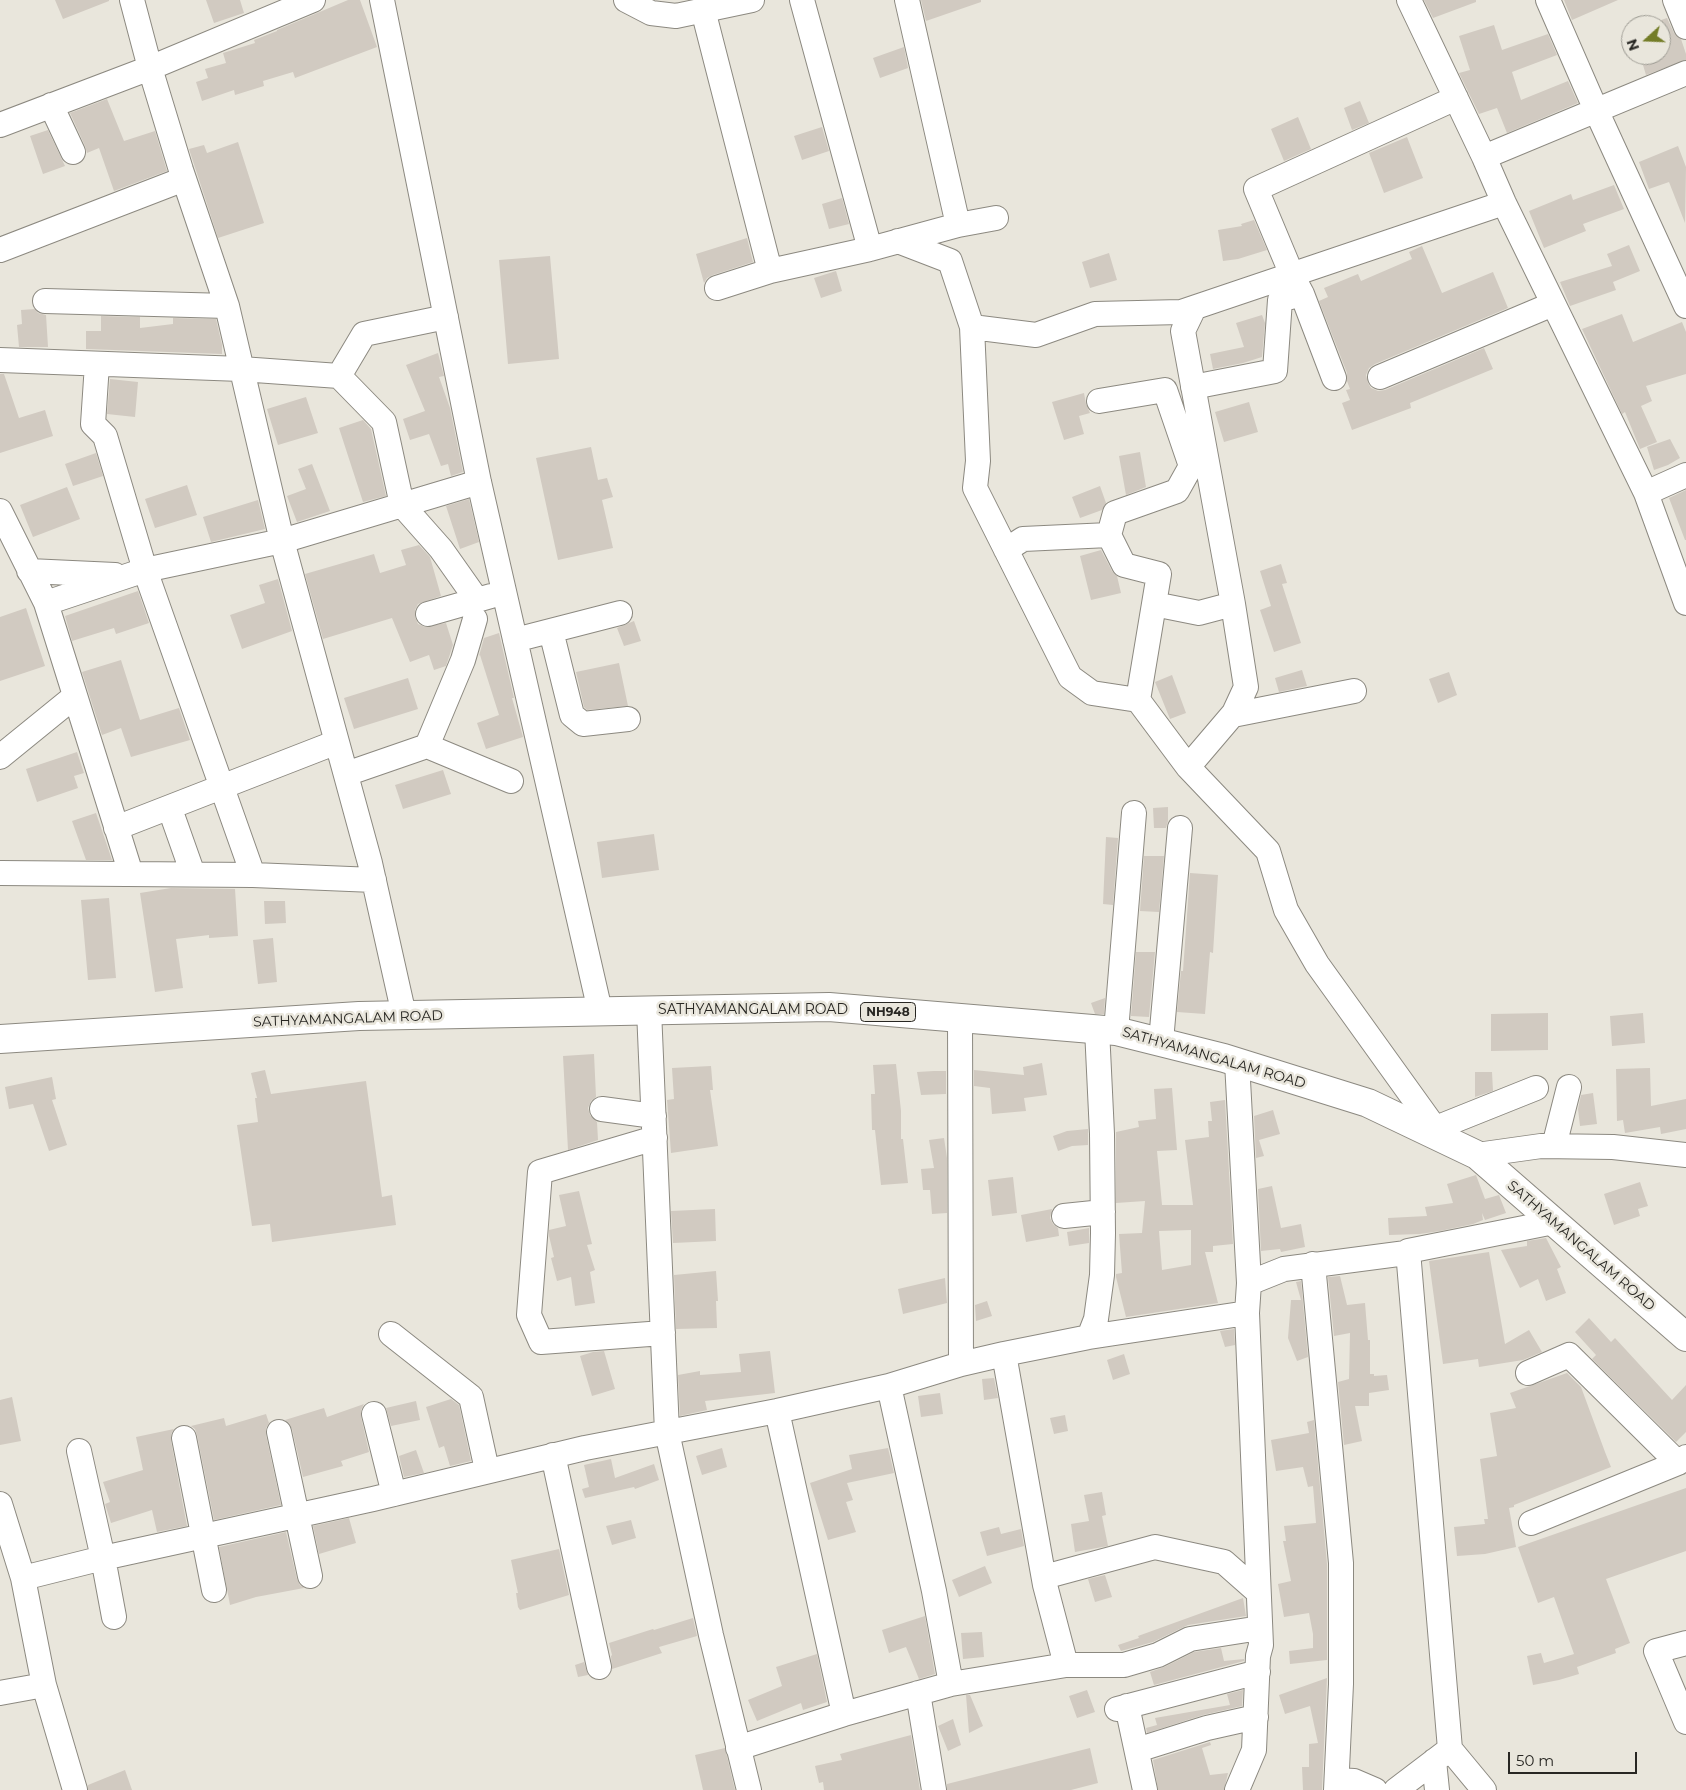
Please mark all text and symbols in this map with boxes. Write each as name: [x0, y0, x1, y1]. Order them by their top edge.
north arrow: [1621, 15, 1671, 65]
text: N: [1622, 36, 1643, 53]
street label: SATHYAMANGALAM ROAD: [658, 1002, 848, 1018]
road number: NH948: [860, 1002, 916, 1022]
street label: SATHYAMANGALAM ROAD: [253, 1007, 443, 1031]
street label: SATHYAMANGALAM ROAD: [1120, 1024, 1308, 1092]
street label: SATHYAMANGALAM ROAD: [1504, 1177, 1658, 1315]
scale bar: [1511, 1742, 1640, 1774]
text: 50 m: [1516, 1751, 1554, 1770]

